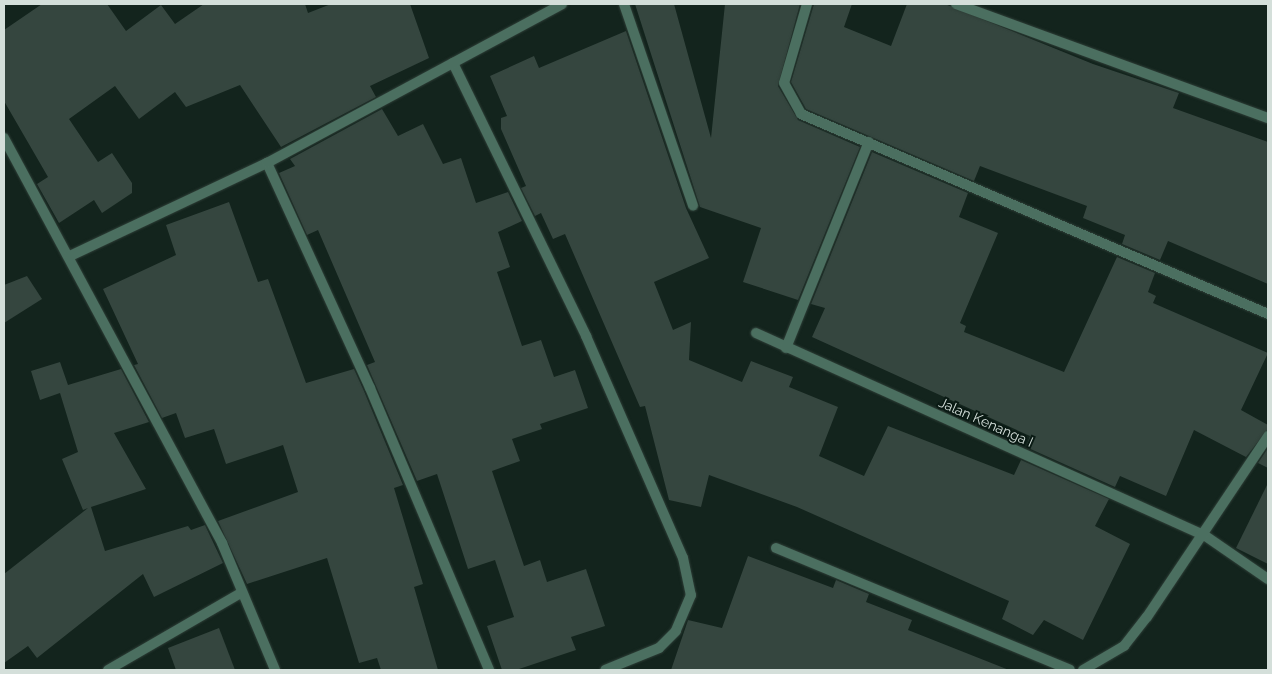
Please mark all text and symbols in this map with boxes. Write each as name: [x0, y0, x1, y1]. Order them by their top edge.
street label: Jalan Kenanga I: [936, 394, 1036, 450]

